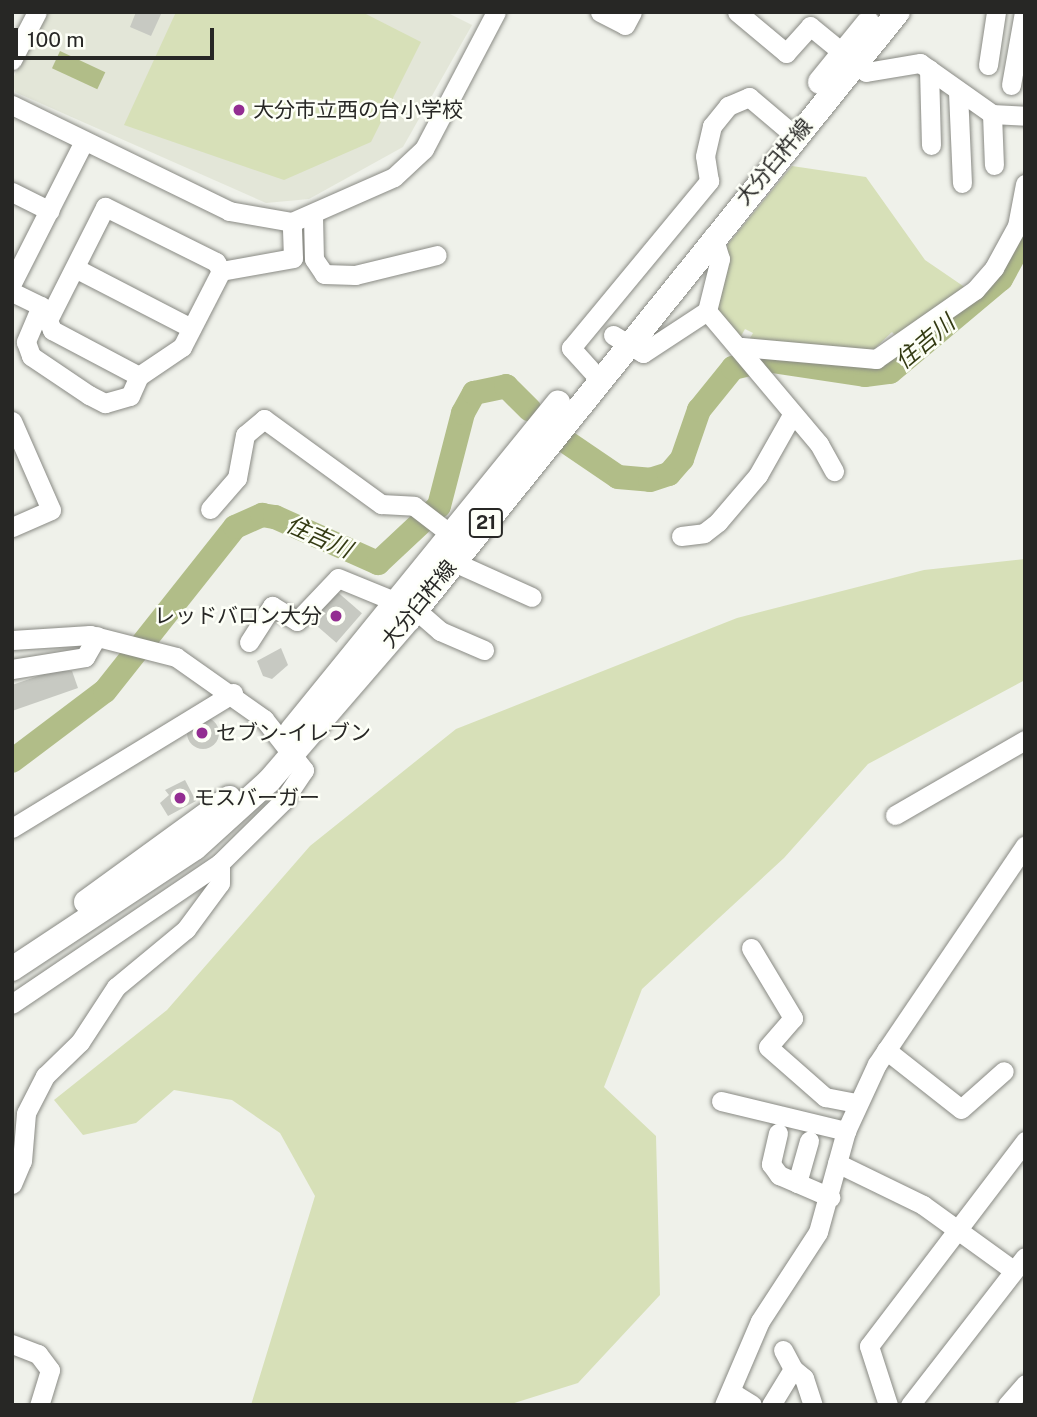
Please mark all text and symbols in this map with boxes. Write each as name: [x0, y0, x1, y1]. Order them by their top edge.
scale bar: [18, 14, 217, 58]
text: 100 m: [27, 27, 84, 52]
place label: 大分市立西の台小学校: [253, 97, 463, 123]
marker: 大分市立西の台小学校: [231, 102, 247, 118]
street label: 大分臼杵線: [731, 114, 817, 210]
water label: 住吉川: [890, 309, 960, 375]
road number: 21: [468, 508, 504, 538]
water label: 住吉川: [282, 510, 356, 564]
street label: 大分臼杵線: [376, 555, 462, 653]
place label: レッドバロン大分: [154, 603, 322, 629]
marker: レッドバロン大分: [328, 608, 344, 624]
place label: セブン-イレブン: [216, 720, 371, 746]
marker: セブン-イレブン: [194, 725, 210, 741]
place label: モスバーガー: [194, 785, 320, 811]
marker: モスバーガー: [172, 790, 188, 806]

